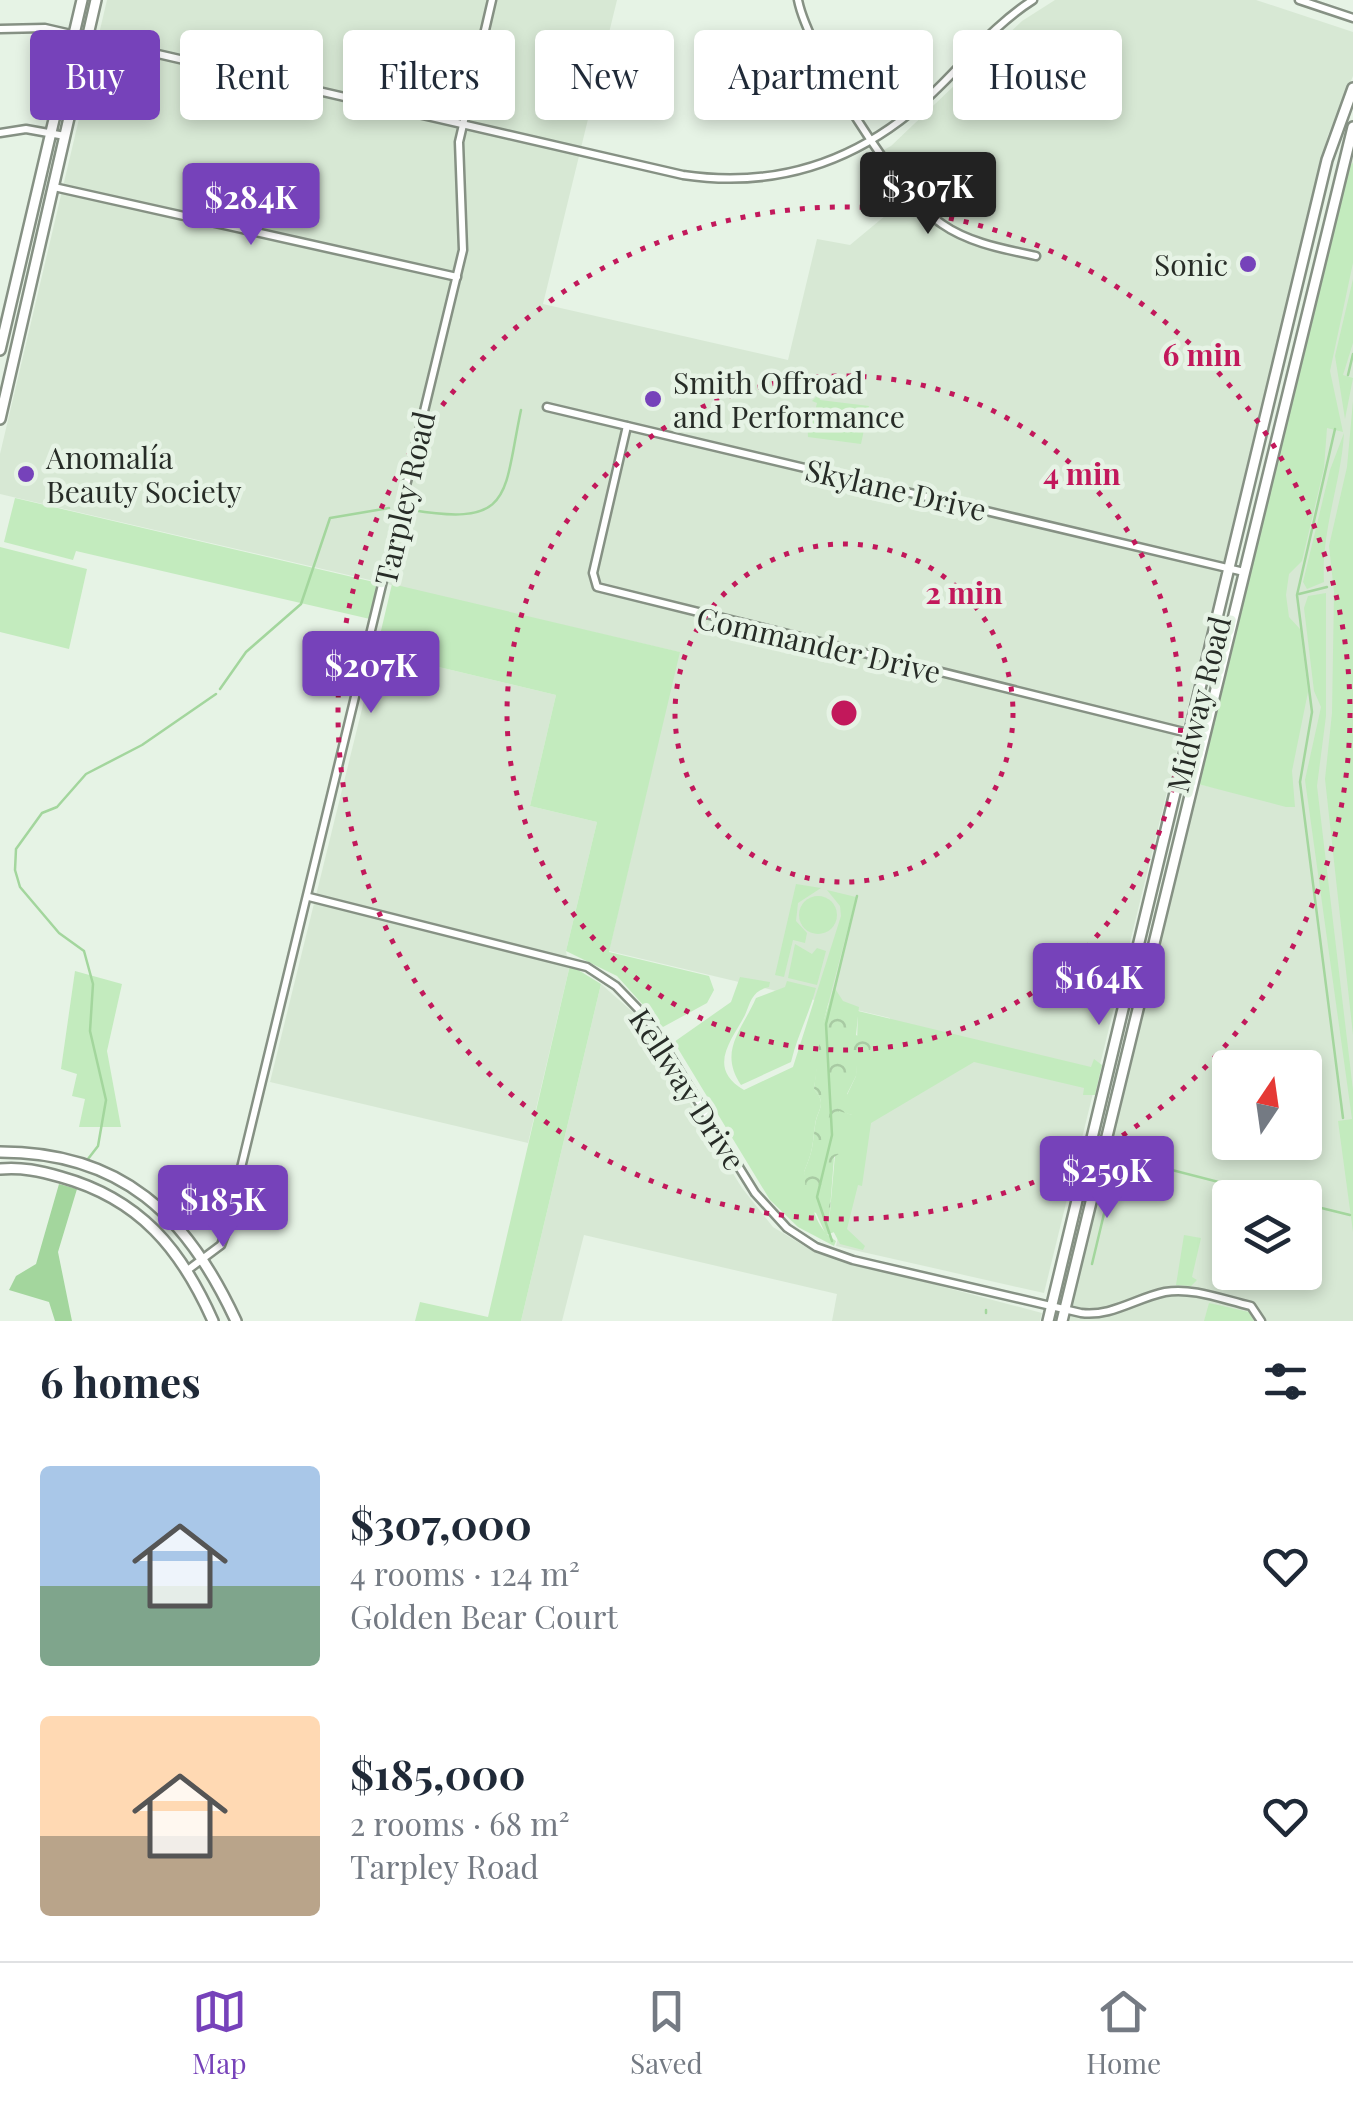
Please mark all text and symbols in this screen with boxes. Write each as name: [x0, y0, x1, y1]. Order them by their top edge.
chip: Buy: [30, 30, 160, 120]
chip: Rent: [180, 30, 323, 120]
chip: Filters: [343, 30, 515, 120]
chip: New: [535, 30, 674, 120]
chip: Apartment: [694, 30, 933, 120]
chip: House: [953, 30, 1122, 120]
pin: $307K: [858, 152, 998, 237]
pin: $284K: [181, 163, 321, 248]
text: $307K: [882, 163, 974, 206]
text: $284K: [205, 174, 297, 217]
place label: Sonic: [1154, 244, 1228, 284]
marker: Sonic: [1237, 253, 1259, 275]
text: 6 min: [1163, 334, 1242, 374]
place label: Smith Offroad and Performance: [673, 362, 905, 436]
marker: Smith Offroad and Performance: [642, 388, 664, 410]
street label: Tarpley Road: [365, 407, 443, 589]
place label: Anomalía Beauty Society: [45, 437, 242, 511]
street label: Skylane Drive: [802, 449, 990, 529]
text: 4 min: [1043, 453, 1121, 493]
marker: Anomalía Beauty Society: [15, 463, 37, 485]
text: 2 min: [925, 572, 1003, 612]
street label: Commander Drive: [693, 596, 945, 692]
street label: Midway Road: [1157, 612, 1239, 796]
pin: $207K: [301, 631, 441, 716]
text: $207K: [324, 642, 418, 685]
centre of rings: [826, 695, 862, 731]
pin: $164K: [1029, 943, 1169, 1028]
text: $164K: [1055, 954, 1143, 997]
street label: Kellway Drive: [621, 1001, 755, 1177]
north arrow: [1212, 1050, 1322, 1160]
map controls: [1212, 1050, 1322, 1290]
pin: $259K: [1037, 1136, 1177, 1221]
text: $259K: [1062, 1147, 1152, 1190]
pin: $185K: [153, 1165, 293, 1250]
text: $185K: [180, 1176, 266, 1219]
button: layers: [1212, 1180, 1322, 1290]
text: 6 homes: [40, 1353, 201, 1409]
icon: filters: [1258, 1354, 1313, 1409]
text: $307,000: [350, 1495, 532, 1551]
icon: home: [120, 1506, 240, 1626]
icon: heart: [1258, 1539, 1313, 1594]
text: 4 rooms · 124 m²: [350, 1551, 580, 1594]
text: Golden Bear Court: [350, 1594, 618, 1637]
text: $185,000: [350, 1745, 526, 1801]
icon: home: [120, 1756, 240, 1876]
icon: heart: [1258, 1789, 1313, 1844]
text: 2 rooms · 68 m²: [350, 1801, 569, 1844]
text: Tarpley Road: [350, 1844, 539, 1887]
tab: Map: [192, 1984, 247, 2081]
tab: Saved: [630, 1984, 703, 2081]
tab: Home: [1086, 1984, 1161, 2081]

